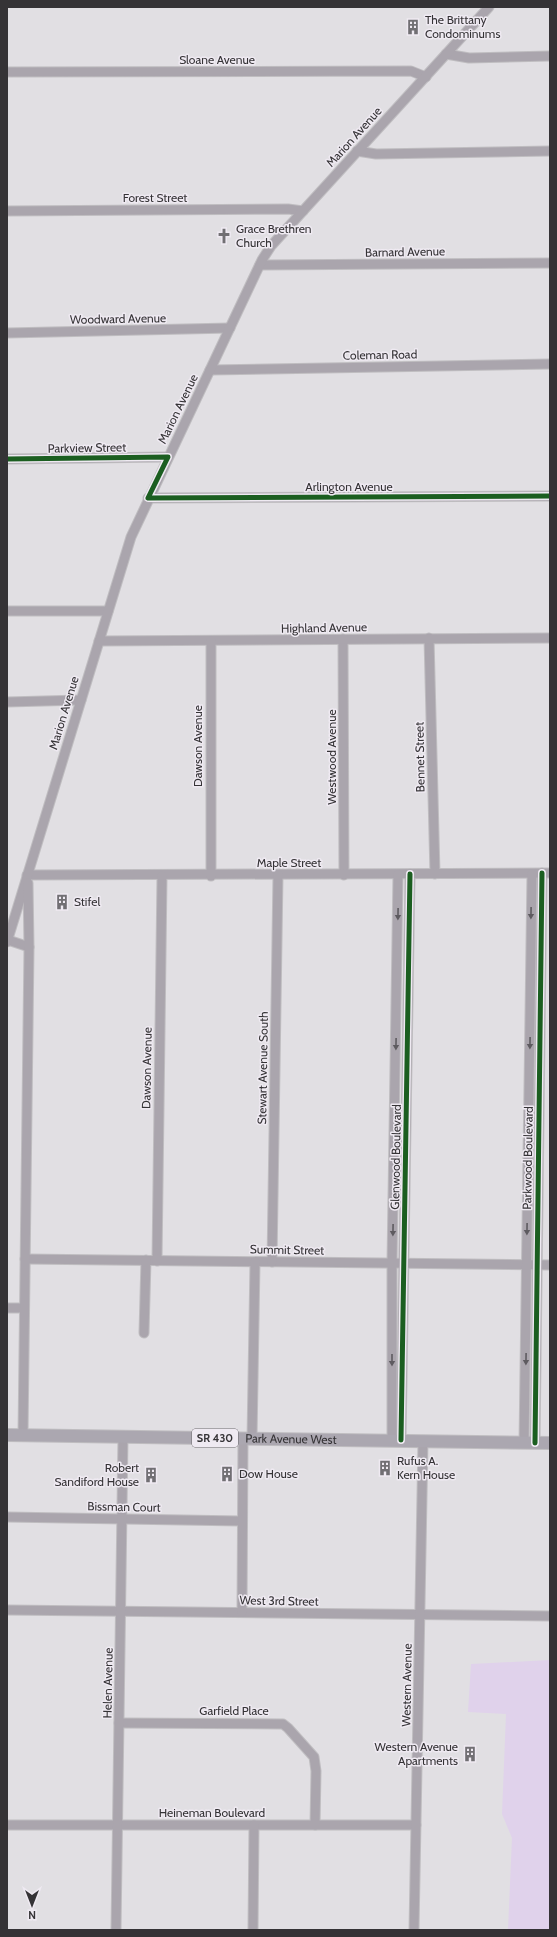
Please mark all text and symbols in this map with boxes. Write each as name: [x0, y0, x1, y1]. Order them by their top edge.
place label: The Brittany Condominums: [425, 12, 500, 41]
building icon: The Brittany Condominums: [404, 18, 422, 36]
street label: Sloane Avenue: [179, 52, 255, 67]
street label: Marion Avenue: [323, 103, 385, 170]
street label: Forest Street: [123, 190, 187, 205]
place label: Grace Brethren Church: [236, 221, 312, 250]
church icon: Grace Brethren Church: [215, 227, 233, 245]
street label: Barnard Avenue: [365, 243, 445, 260]
street label: Woodward Avenue: [70, 310, 166, 327]
street label: Coleman Road: [343, 346, 417, 363]
street label: Marion Avenue: [154, 371, 201, 446]
street label: Parkview Street: [48, 439, 126, 456]
street label: Arlington Avenue: [305, 479, 393, 494]
street label: Highland Avenue: [281, 619, 367, 636]
street label: Marion Avenue: [45, 674, 82, 751]
street label: Dawson Avenue: [190, 705, 205, 787]
street label: Westwood Avenue: [324, 709, 339, 805]
street label: Bennet Street: [411, 722, 428, 792]
street label: Maple Street: [257, 855, 321, 870]
building icon: Stifel: [53, 893, 71, 911]
place label: Stifel: [74, 894, 100, 909]
one-way arrow: [528, 907, 534, 920]
one-way arrow: [394, 908, 401, 920]
street label: Stewart Avenue South: [254, 1011, 271, 1125]
street label: Dawson Avenue: [138, 1027, 155, 1109]
one-way arrow: [527, 1037, 533, 1050]
one-way arrow: [393, 1038, 399, 1051]
street label: Glenwood Boulevard: [387, 1104, 404, 1210]
street label: Parkwood Boulevard: [519, 1106, 536, 1210]
one-way arrow: [524, 1223, 530, 1236]
one-way arrow: [390, 1224, 396, 1237]
street label: Summit Street: [250, 1241, 324, 1258]
one-way arrow: [523, 1353, 529, 1366]
one-way arrow: [389, 1354, 395, 1367]
road number: SR 430: [192, 1429, 238, 1447]
street label: Park Avenue West: [245, 1431, 337, 1447]
place label: Rufus A. Kern House: [397, 1453, 455, 1482]
building icon: Rufus A. Kern House: [376, 1459, 394, 1477]
place label: Robert Sandiford House: [55, 1460, 139, 1489]
building icon: Dow House: [218, 1465, 236, 1483]
building icon: Robert Sandiford House: [142, 1466, 160, 1484]
place label: Dow House: [239, 1466, 298, 1481]
street label: Bissman Court: [87, 1498, 161, 1515]
street label: West 3rd Street: [239, 1592, 319, 1609]
street label: Western Avenue: [398, 1643, 415, 1727]
street label: Helen Avenue: [99, 1647, 116, 1719]
street label: Garfield Place: [199, 1703, 269, 1718]
place label: Western Avenue Apartments: [375, 1739, 458, 1768]
building icon: Western Avenue Apartments: [461, 1745, 479, 1763]
street label: Heineman Boulevard: [159, 1805, 265, 1820]
north arrow: [12, 1885, 52, 1925]
text: N: [28, 1908, 36, 1922]

